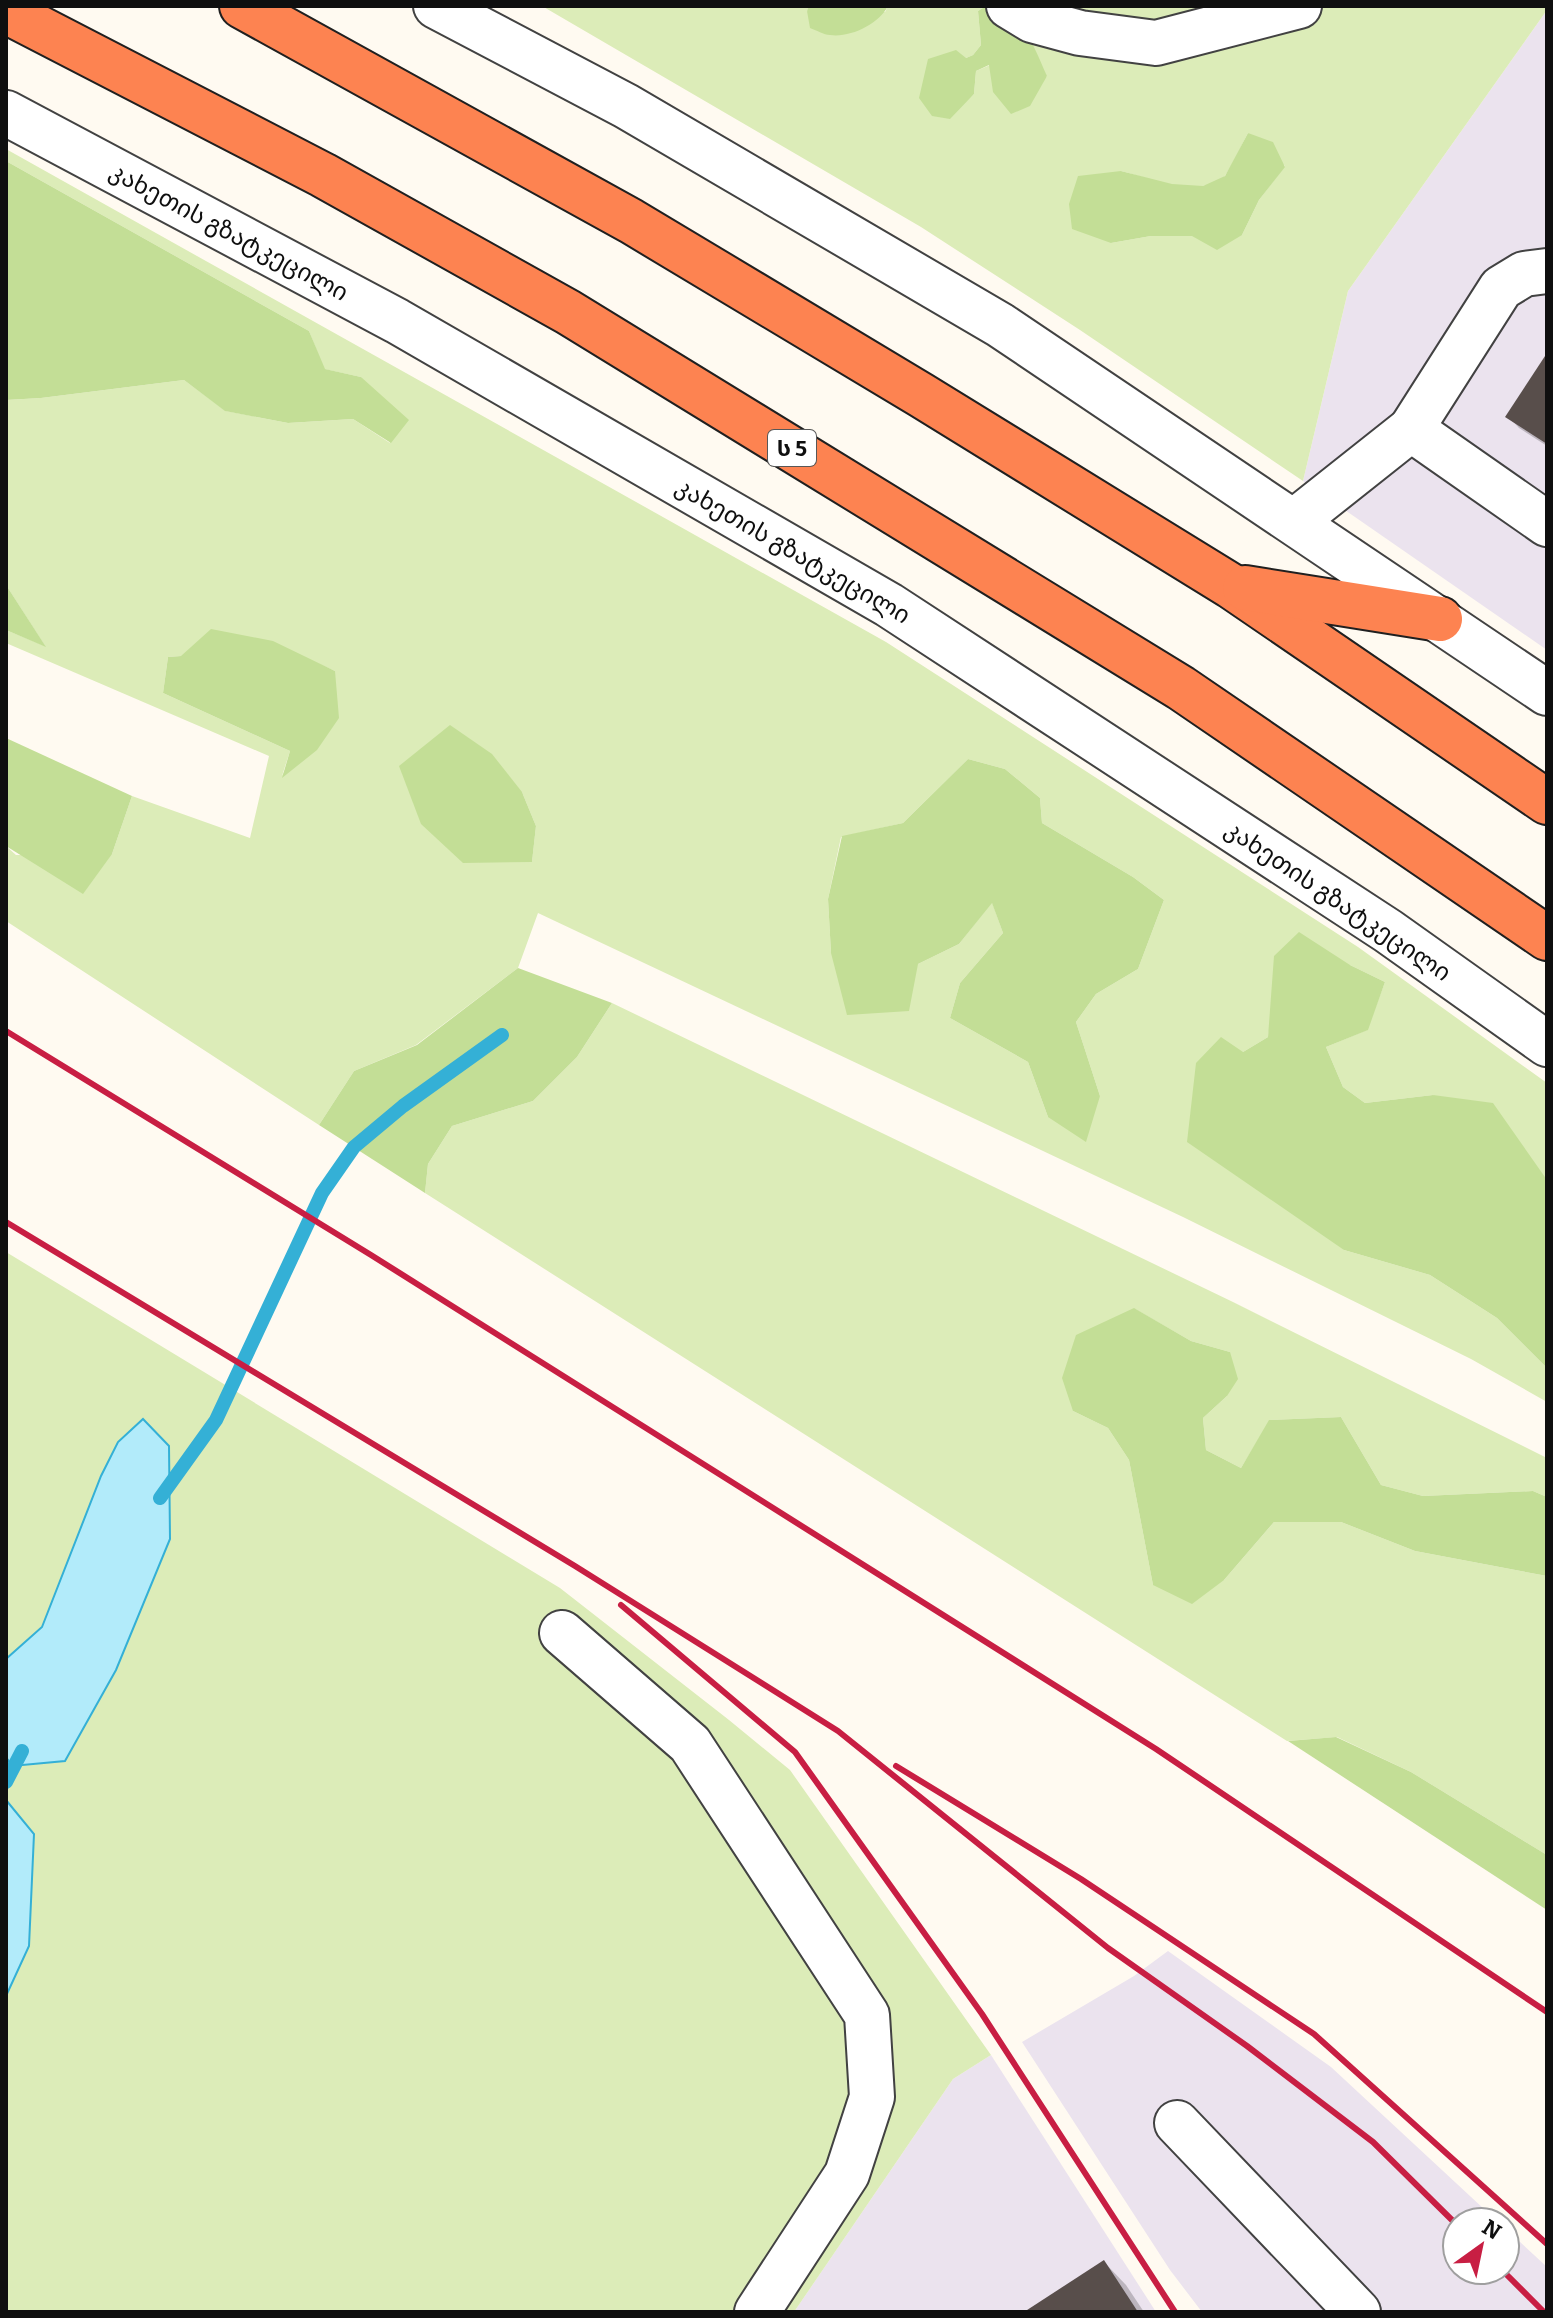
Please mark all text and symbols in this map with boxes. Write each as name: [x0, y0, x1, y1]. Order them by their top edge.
street label: კახეთის გზატკეცილი: [105, 157, 353, 307]
road number: ს 5: [768, 430, 816, 466]
street label: კახეთის გზატკეცილი: [671, 472, 915, 630]
street label: კახეთის გზატკეცილი: [1220, 815, 1456, 987]
north arrow: [1441, 2206, 1521, 2286]
text: N: [1477, 2214, 1506, 2246]

